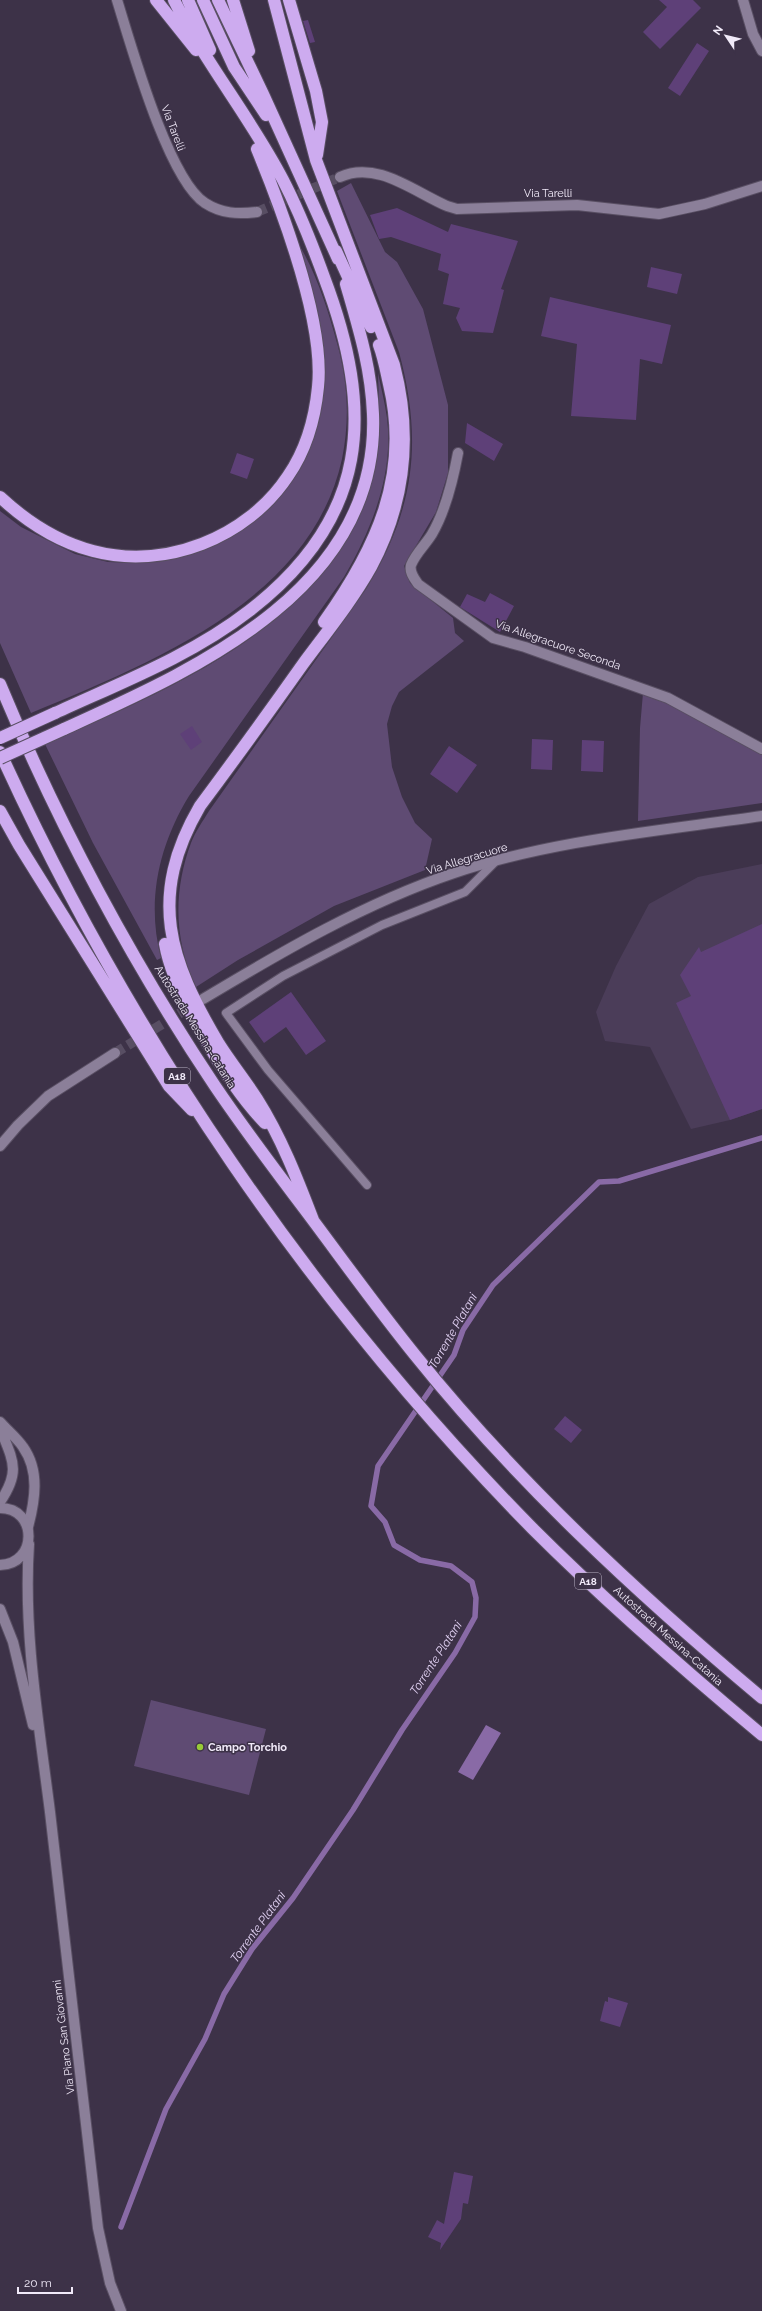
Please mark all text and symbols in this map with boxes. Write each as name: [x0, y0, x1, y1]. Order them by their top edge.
north arrow: [706, 16, 746, 56]
text: N: [710, 23, 726, 38]
street label: Via Tarelli: [158, 103, 188, 153]
street label: Via Tarelli: [524, 187, 572, 200]
street label: Via Allegracuore Seconda: [494, 617, 622, 673]
street label: Via Allegracuore: [425, 840, 510, 878]
street label: Autostrada Messina-Catania: [152, 963, 238, 1091]
road number: A18: [164, 1068, 190, 1084]
water label: Torrente Platani: [426, 1291, 480, 1371]
road number: A18: [575, 1573, 601, 1589]
street label: Autostrada Messina-Catania: [611, 1583, 725, 1689]
water label: Torrente Platani: [407, 1618, 465, 1697]
place label: Campo Torchio: [208, 1741, 287, 1754]
marker: Campo Torchio: [195, 1742, 205, 1752]
water label: Torrente Platani: [227, 1888, 289, 1965]
street label: Via Piano San Giovanni: [51, 1979, 77, 2095]
scale bar: [18, 2269, 72, 2295]
text: 20 m: [24, 2276, 52, 2290]

